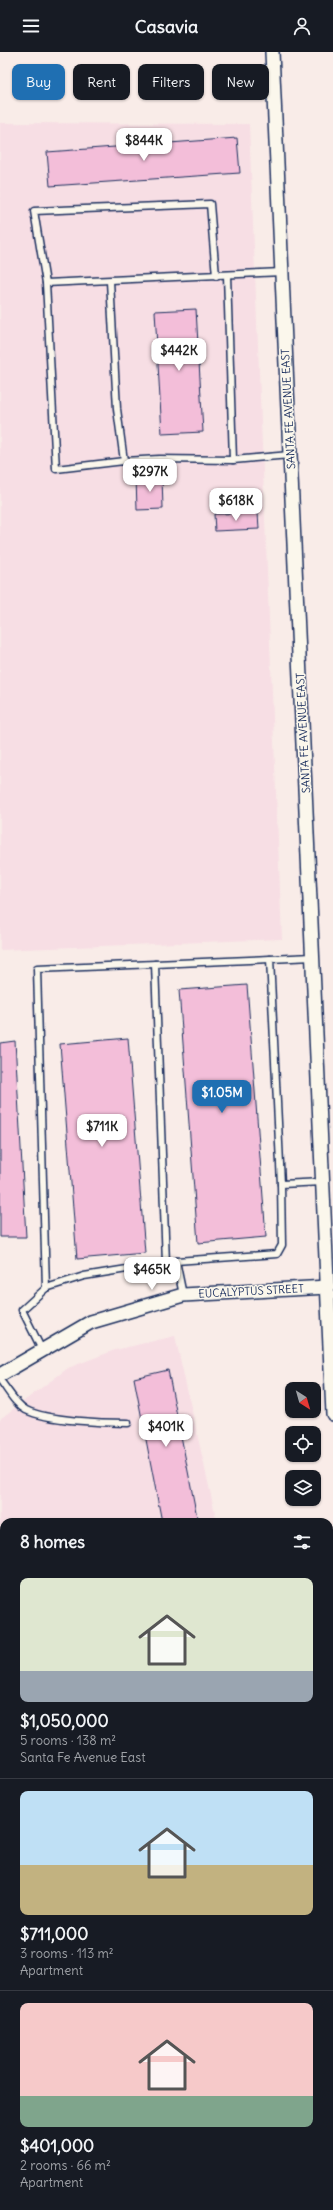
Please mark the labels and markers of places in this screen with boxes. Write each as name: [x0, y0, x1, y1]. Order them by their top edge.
pin: $844K: [116, 128, 172, 162]
pin: $442K: [151, 338, 207, 372]
pin: $297K: [122, 459, 178, 493]
pin: $618K: [208, 488, 264, 522]
pin: $1.05M: [189, 1080, 255, 1114]
pin: $711K: [74, 1114, 130, 1148]
pin: $465K: [124, 1257, 180, 1291]
pin: $401K: [138, 1414, 194, 1448]

